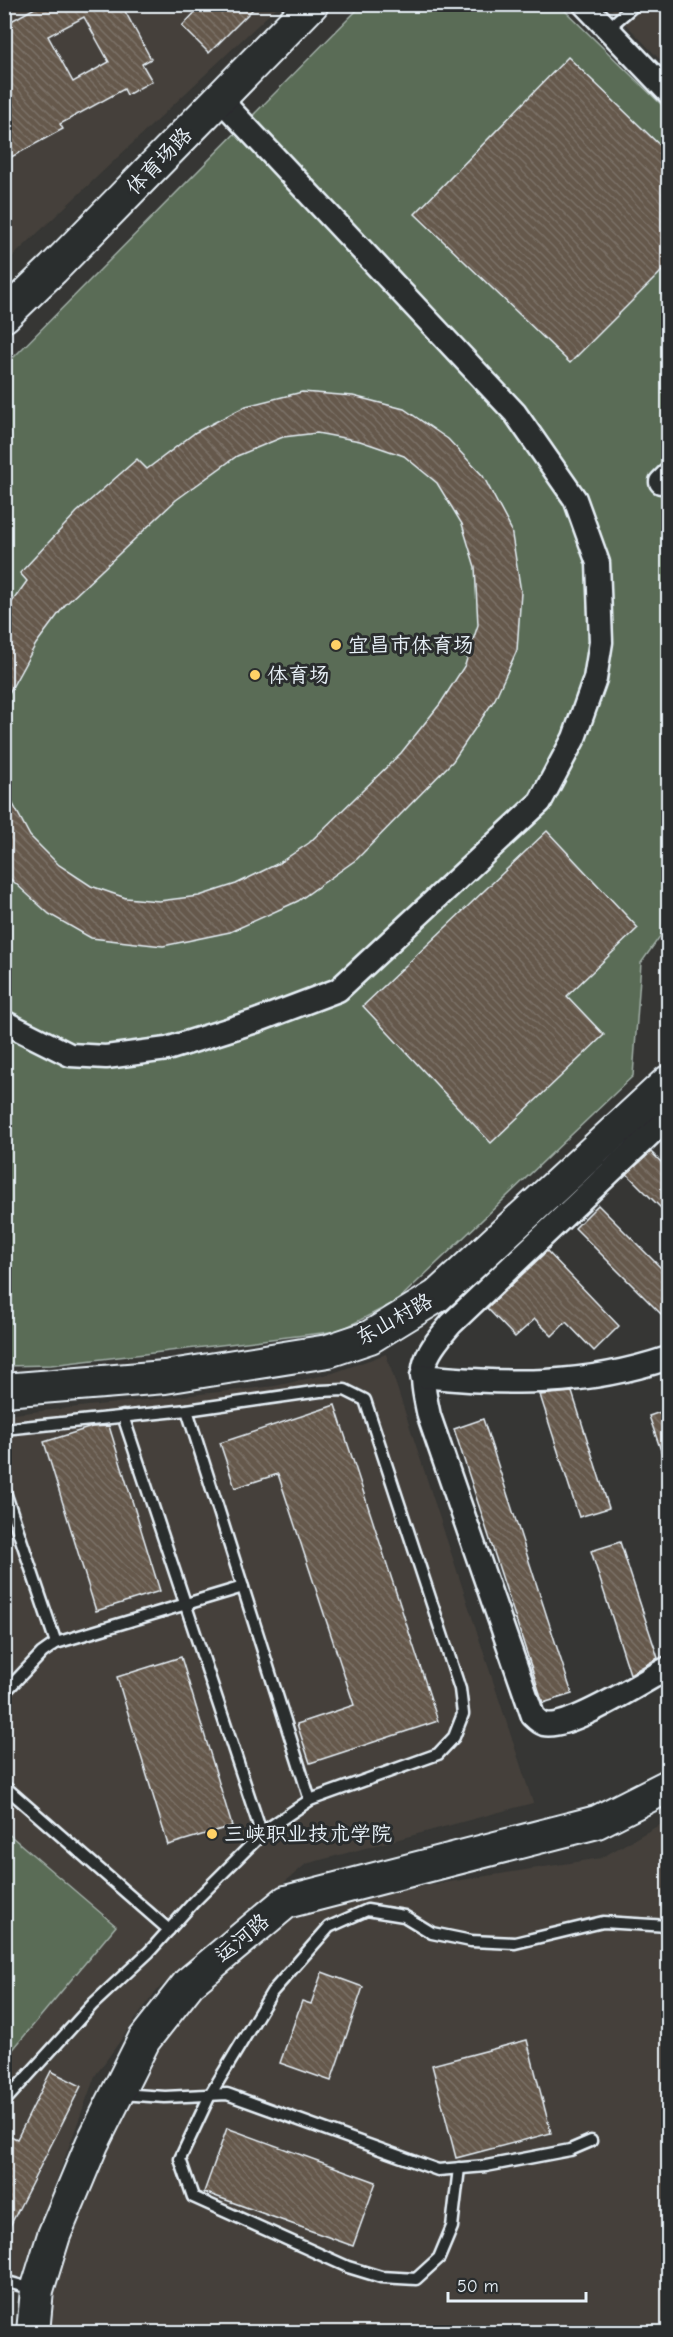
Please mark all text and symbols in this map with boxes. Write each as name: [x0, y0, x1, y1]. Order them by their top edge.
street label: 体育场路: [121, 122, 197, 200]
place label: 宜昌市体育场: [348, 633, 474, 657]
marker: 宜昌市体育场: [329, 638, 343, 652]
place label: 体育场: [267, 663, 330, 687]
marker: 体育场: [248, 668, 262, 682]
street label: 东山村路: [351, 1288, 437, 1350]
place label: 三峡职业技术学院: [224, 1822, 392, 1846]
marker: 三峡职业技术学院: [205, 1827, 219, 1841]
street label: 运河路: [210, 1909, 274, 1967]
scale bar: [448, 2265, 586, 2303]
text: 50 m: [457, 2276, 499, 2297]

